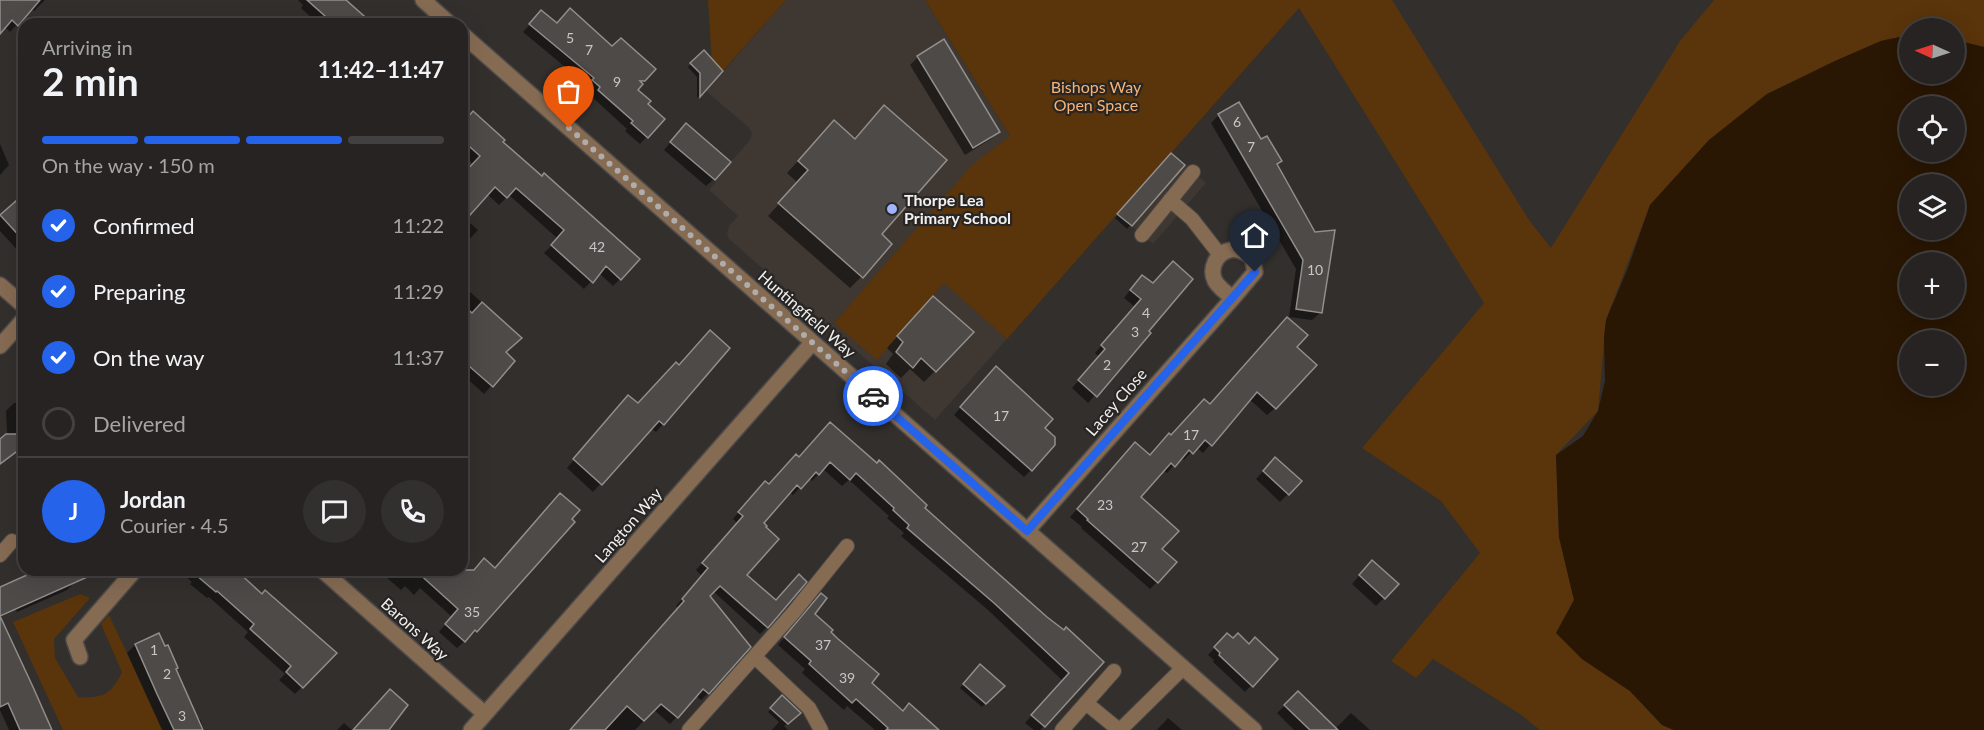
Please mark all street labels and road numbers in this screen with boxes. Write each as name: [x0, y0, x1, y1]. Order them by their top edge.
street label: Huntingfield Way: [755, 266, 860, 362]
street label: Lacey Close: [1081, 364, 1150, 439]
street label: Langton Way: [590, 483, 666, 566]
street label: Barons Way: [378, 593, 454, 664]

